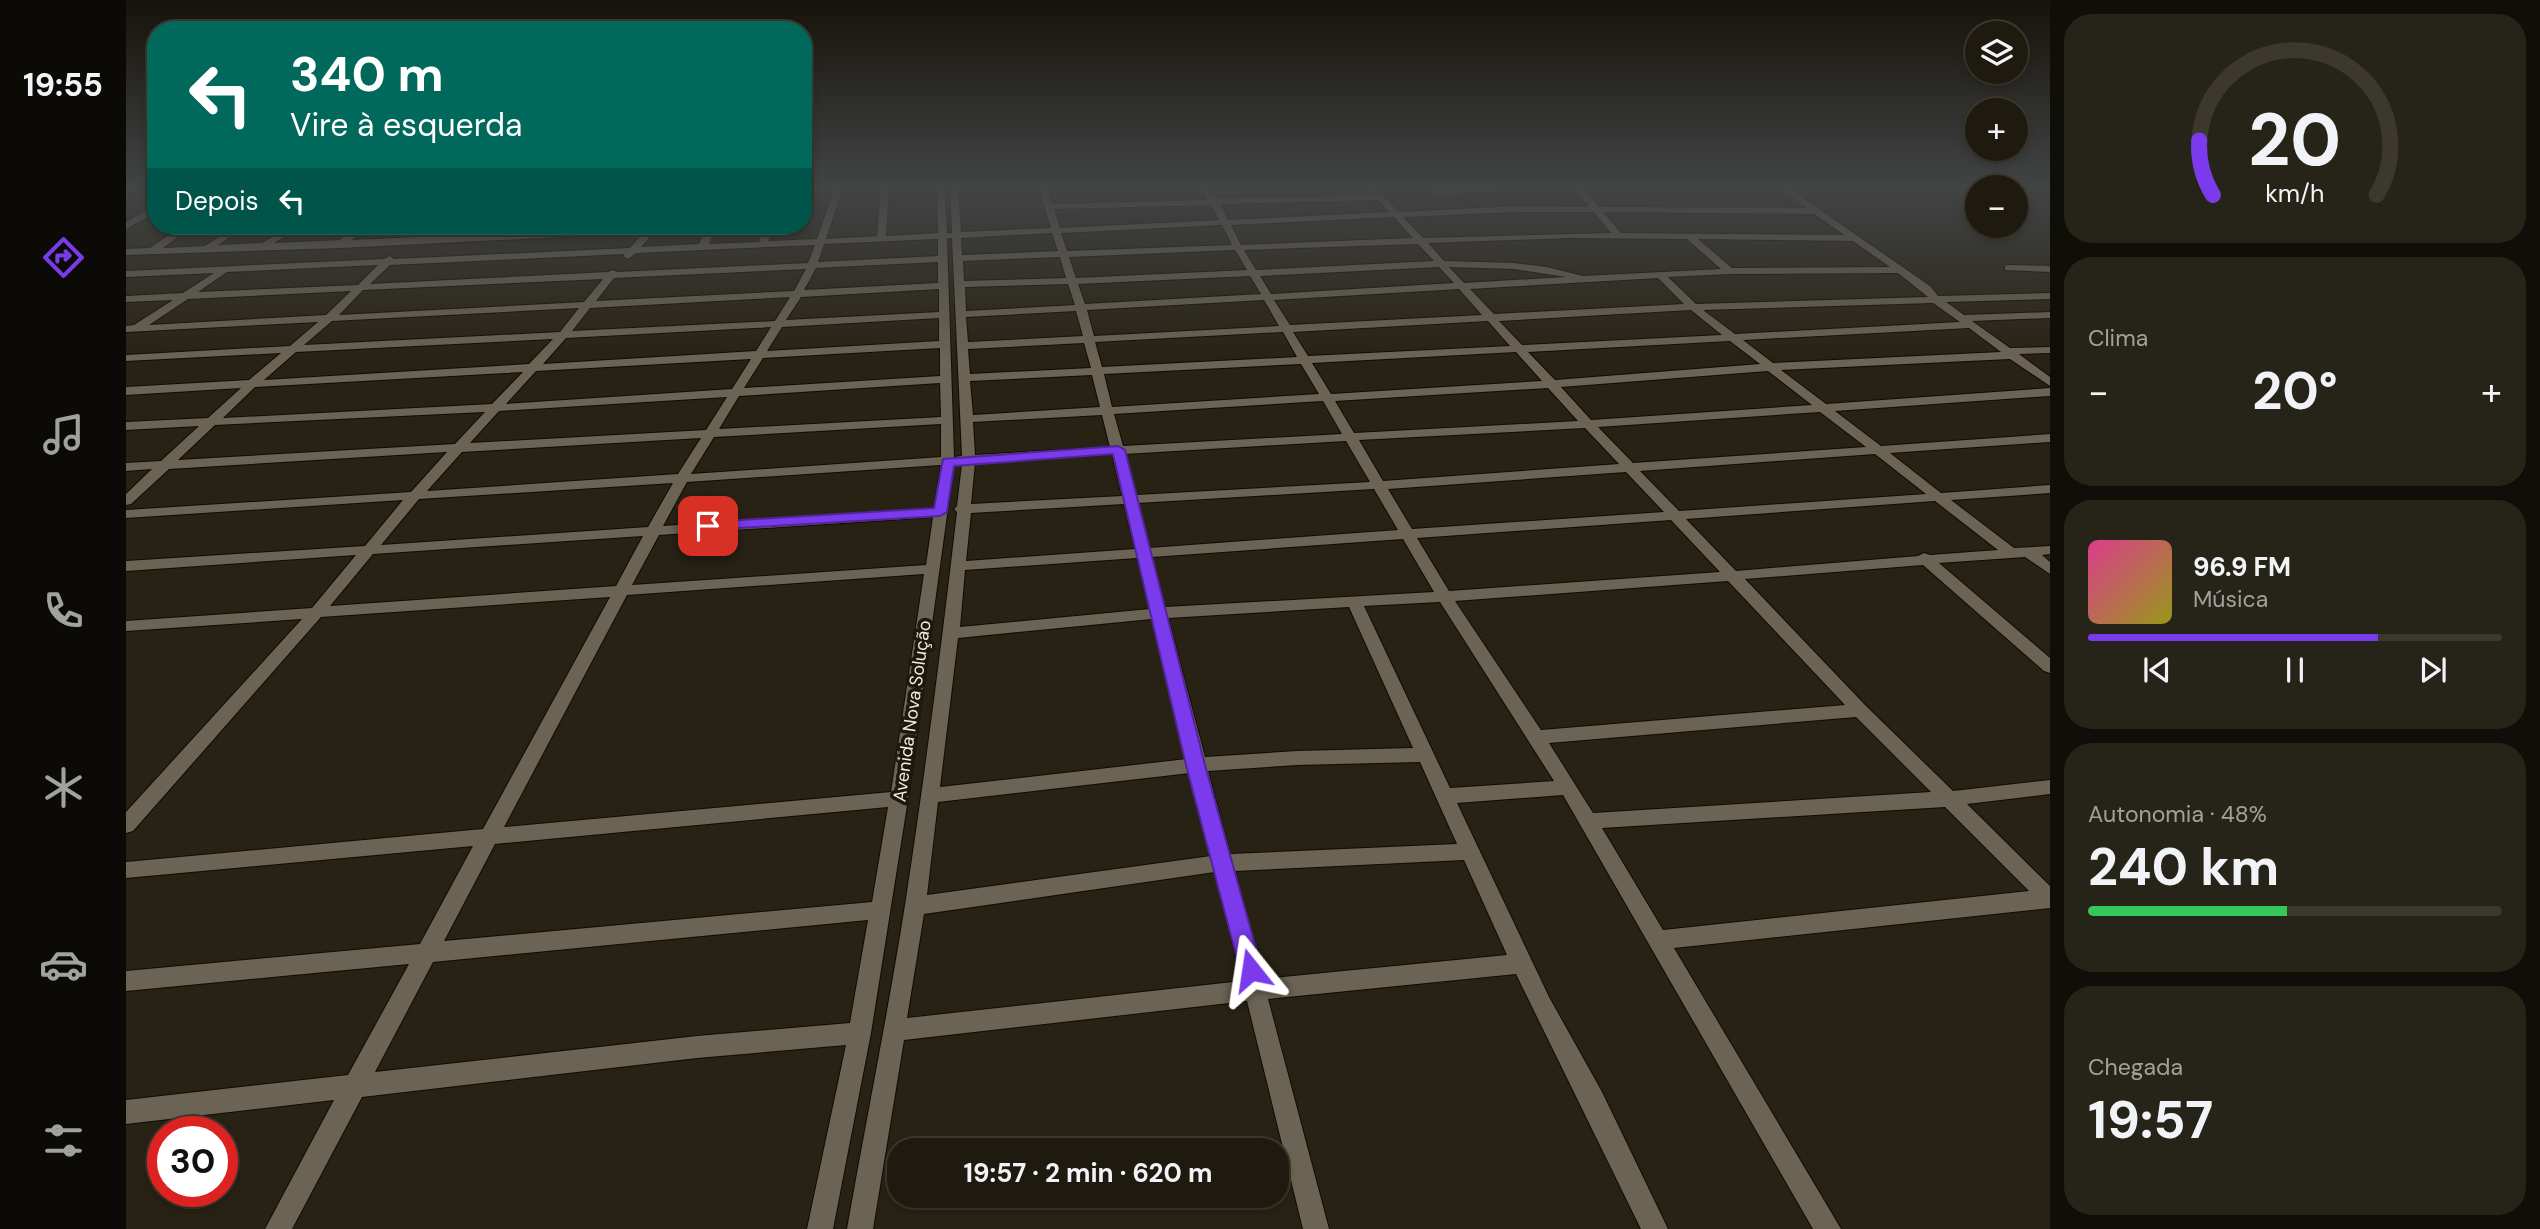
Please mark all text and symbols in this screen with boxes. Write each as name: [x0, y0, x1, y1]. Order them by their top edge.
map controls: [1965, 21, 2028, 238]
button: layers: [1965, 21, 2028, 84]
text: 340 m: [290, 42, 444, 106]
icon: left: [175, 49, 266, 140]
text: 19:55: [23, 64, 103, 106]
text: 20: [2249, 93, 2341, 188]
button: +: [1965, 98, 2028, 161]
text: Vire à esquerda: [290, 104, 522, 146]
button: −: [1965, 175, 2028, 238]
text: km/h: [2265, 176, 2325, 209]
icon: left: [273, 182, 311, 220]
text: Depois: [175, 184, 259, 218]
icon: directions: [39, 233, 88, 282]
text: Clima: [2088, 323, 2148, 353]
text: 20°: [2252, 357, 2338, 425]
text: −: [2088, 367, 2109, 417]
text: +: [2481, 367, 2502, 417]
icon: music: [39, 410, 88, 459]
pin: [678, 496, 738, 556]
icon: arrive: [689, 507, 727, 545]
text: 96.9 FM: [2193, 550, 2291, 584]
text: Música: [2193, 584, 2268, 614]
icon: phone: [39, 586, 88, 635]
street label: Avenida Nova Solução: [887, 619, 937, 803]
icon: previous: [2138, 651, 2176, 689]
icon: pause: [2276, 651, 2314, 689]
icon: next: [2414, 651, 2452, 689]
icon: climate: [39, 763, 88, 812]
text: Autonomia · 48%: [2088, 799, 2267, 829]
text: 240 km: [2088, 833, 2279, 901]
position arrow: [1214, 933, 1288, 1007]
icon: car: [39, 940, 88, 989]
text: Chegada: [2088, 1052, 2183, 1082]
text: 19:57: [2088, 1086, 2213, 1154]
icon: filters: [39, 1116, 88, 1165]
speed limit sign: 30: [147, 1116, 238, 1207]
text: 19:57 · 2 min · 620 m: [964, 1156, 1212, 1190]

